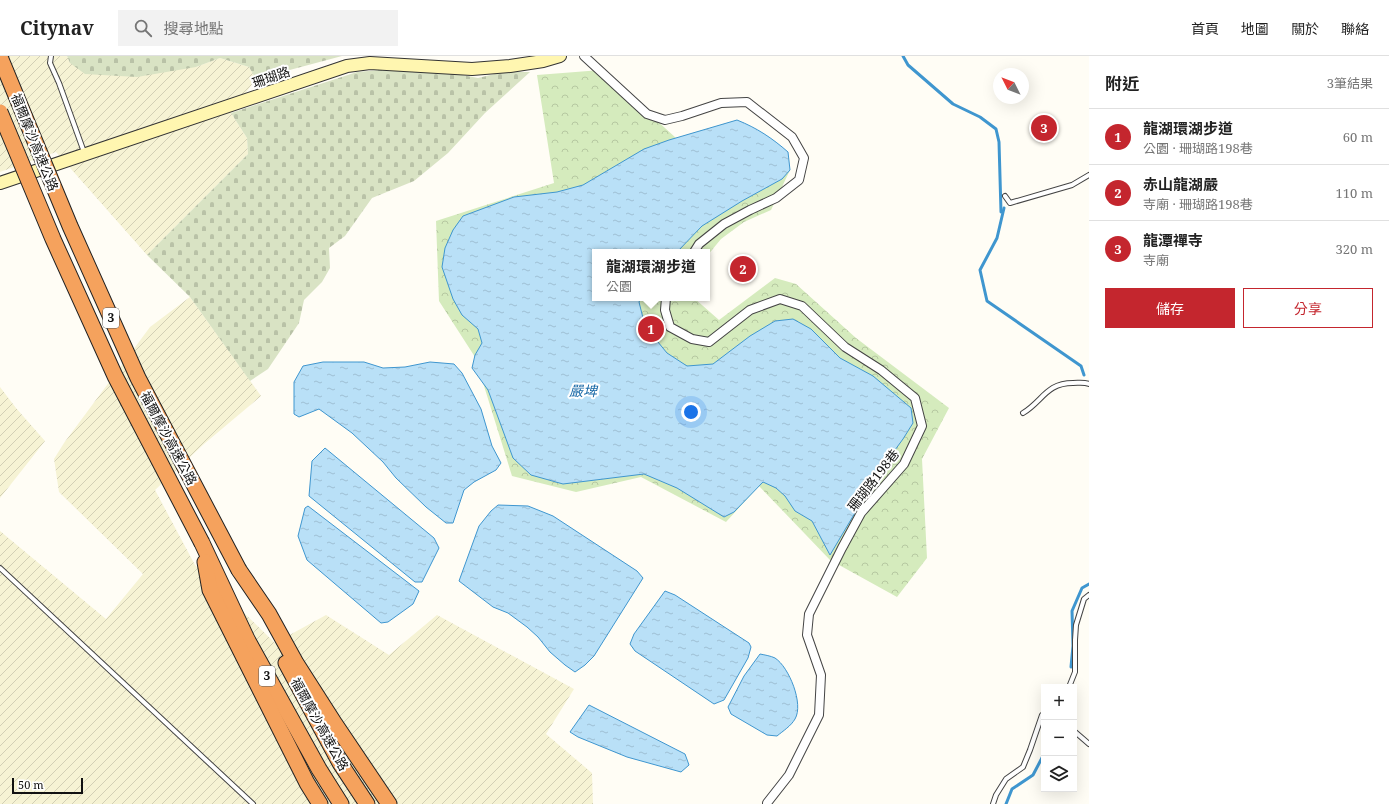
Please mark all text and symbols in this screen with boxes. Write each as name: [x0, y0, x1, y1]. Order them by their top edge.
search box: [118, 10, 398, 46]
text: Citynav: [20, 15, 94, 41]
icon: search: [132, 17, 154, 39]
text: 搜尋地點: [164, 18, 224, 38]
text: 首頁: [1191, 19, 1219, 38]
text: 地圖: [1241, 19, 1269, 38]
text: 關於: [1291, 19, 1319, 38]
text: 聯絡: [1341, 19, 1369, 38]
street label: 珊瑚路: [250, 62, 292, 92]
north arrow: [993, 68, 1029, 104]
text: 附近: [1105, 72, 1139, 95]
text: 3筆結果: [1327, 74, 1373, 92]
street label: 福爾摩沙高速公路: [7, 90, 63, 194]
pin: 3: [1031, 113, 1057, 143]
text: 龍湖環湖步道: [1143, 118, 1233, 138]
text: 1: [1114, 128, 1122, 146]
text: 60 m: [1343, 128, 1373, 146]
text: 公園 · 珊瑚路198巷: [1143, 139, 1253, 157]
text: 赤山龍湖嚴: [1143, 174, 1218, 194]
text: 2: [1114, 184, 1122, 202]
text: 110 m: [1336, 184, 1373, 202]
text: 寺廟 · 珊瑚路198巷: [1143, 195, 1253, 213]
text: 龍潭禪寺: [1143, 230, 1203, 250]
text: 3: [1114, 240, 1122, 258]
text: 320 m: [1336, 240, 1373, 258]
popup: [592, 249, 710, 301]
text: 寺廟: [1143, 251, 1169, 269]
pin: 2: [730, 254, 756, 284]
text: 龍湖環湖步道: [606, 256, 696, 276]
text: 公園: [606, 277, 632, 295]
button: 儲存: [1105, 288, 1235, 328]
button: 分享: [1243, 288, 1373, 328]
road number: 3: [103, 308, 119, 328]
pin: 1: [638, 314, 664, 344]
water label: 嚴埤: [569, 381, 599, 400]
street label: 福爾摩沙高速公路: [137, 388, 201, 488]
your location: [681, 402, 701, 422]
street label: 珊瑚路198巷: [843, 445, 903, 515]
road number: 3: [259, 666, 275, 686]
street label: 福爾摩沙高速公路: [287, 674, 353, 774]
map controls: [1041, 684, 1077, 792]
button: +: [1041, 684, 1077, 720]
button: −: [1041, 720, 1077, 756]
button: layers: [1041, 756, 1077, 792]
scale bar: [12, 776, 83, 795]
text: 50 m: [18, 777, 44, 792]

